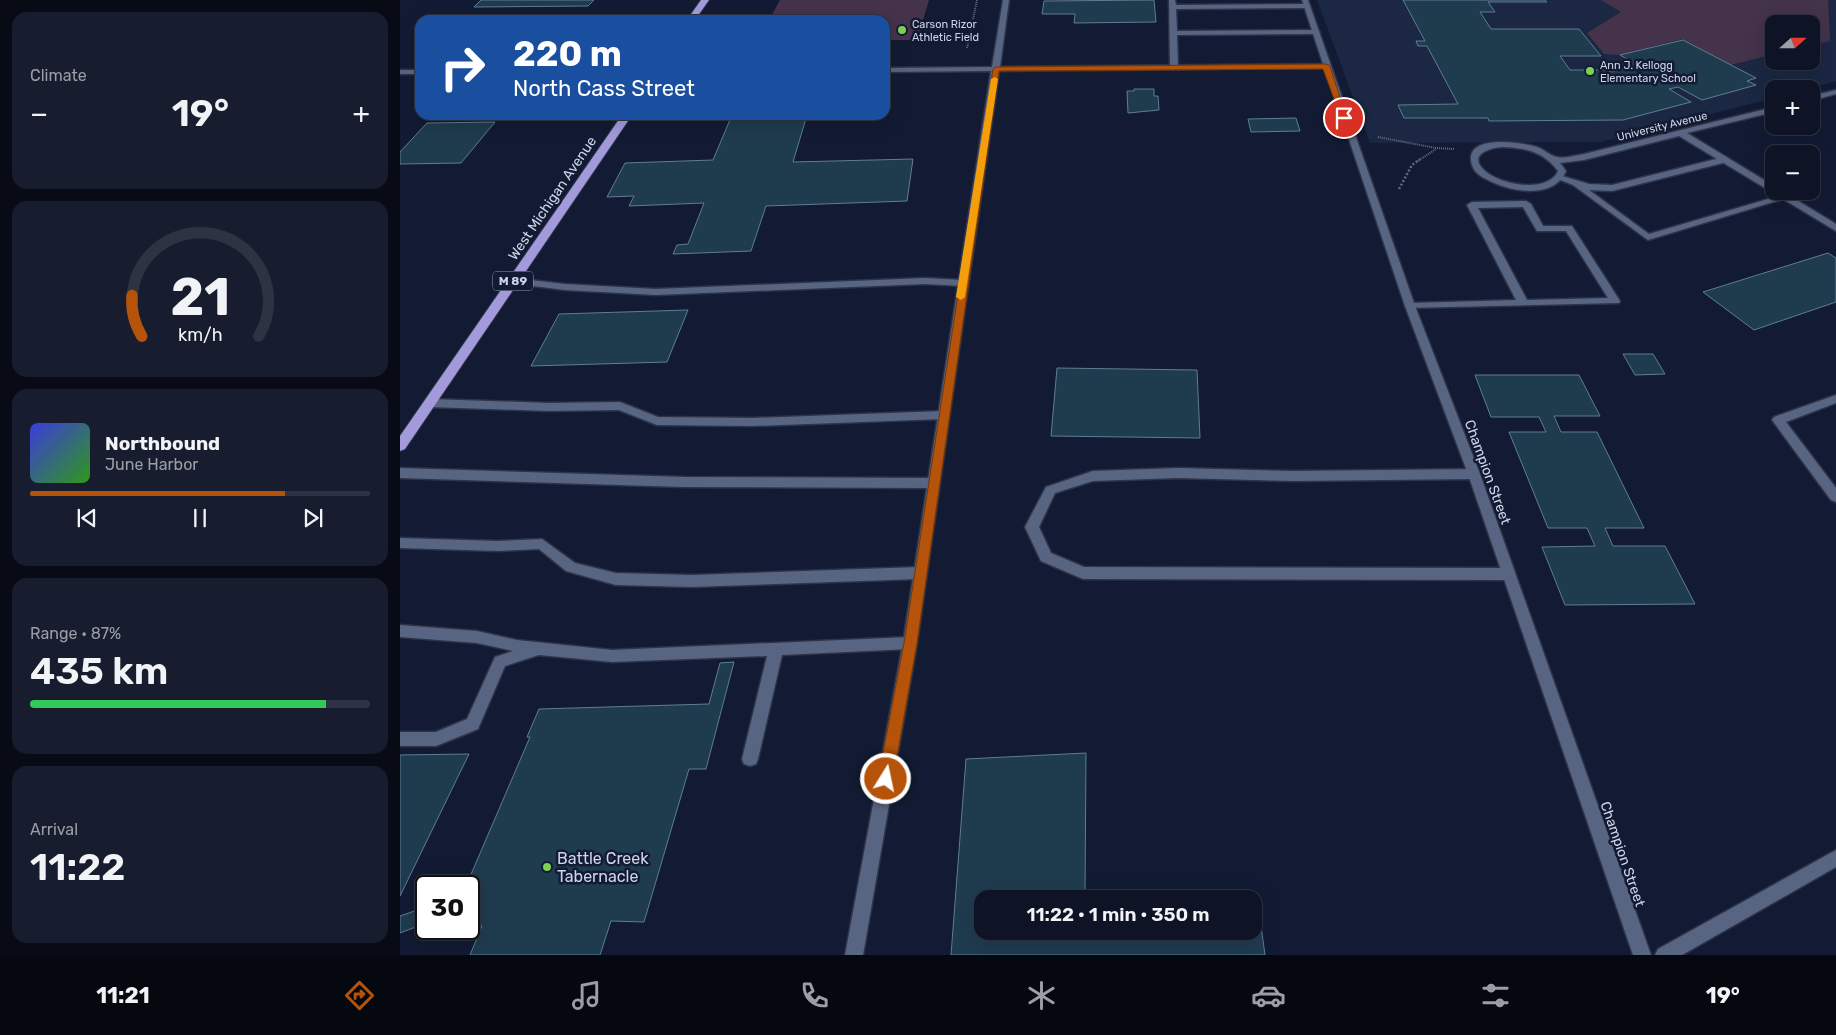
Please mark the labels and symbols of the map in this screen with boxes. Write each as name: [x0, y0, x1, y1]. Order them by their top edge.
north arrow: [1765, 15, 1820, 70]
place label: Carson Rizor Athletic Field: [912, 18, 979, 44]
marker: Carson Rizor Athletic Field: [896, 24, 908, 36]
place label: Ann J. Kellogg Elementary School: [1600, 59, 1696, 85]
marker: Ann J. Kellogg Elementary School: [1584, 65, 1596, 77]
pin: [1323, 97, 1365, 139]
street label: University Avenue: [1616, 109, 1709, 144]
street label: West Michigan Avenue: [505, 133, 600, 263]
road number: M 89: [493, 272, 533, 290]
street label: Champion Street: [1461, 417, 1515, 527]
position arrow: [859, 752, 911, 804]
street label: Champion Street: [1597, 799, 1649, 910]
place label: Battle Creek Tabernacle: [557, 849, 649, 886]
marker: Battle Creek Tabernacle: [541, 861, 553, 873]
speed limit sign: 30: [415, 875, 480, 940]

